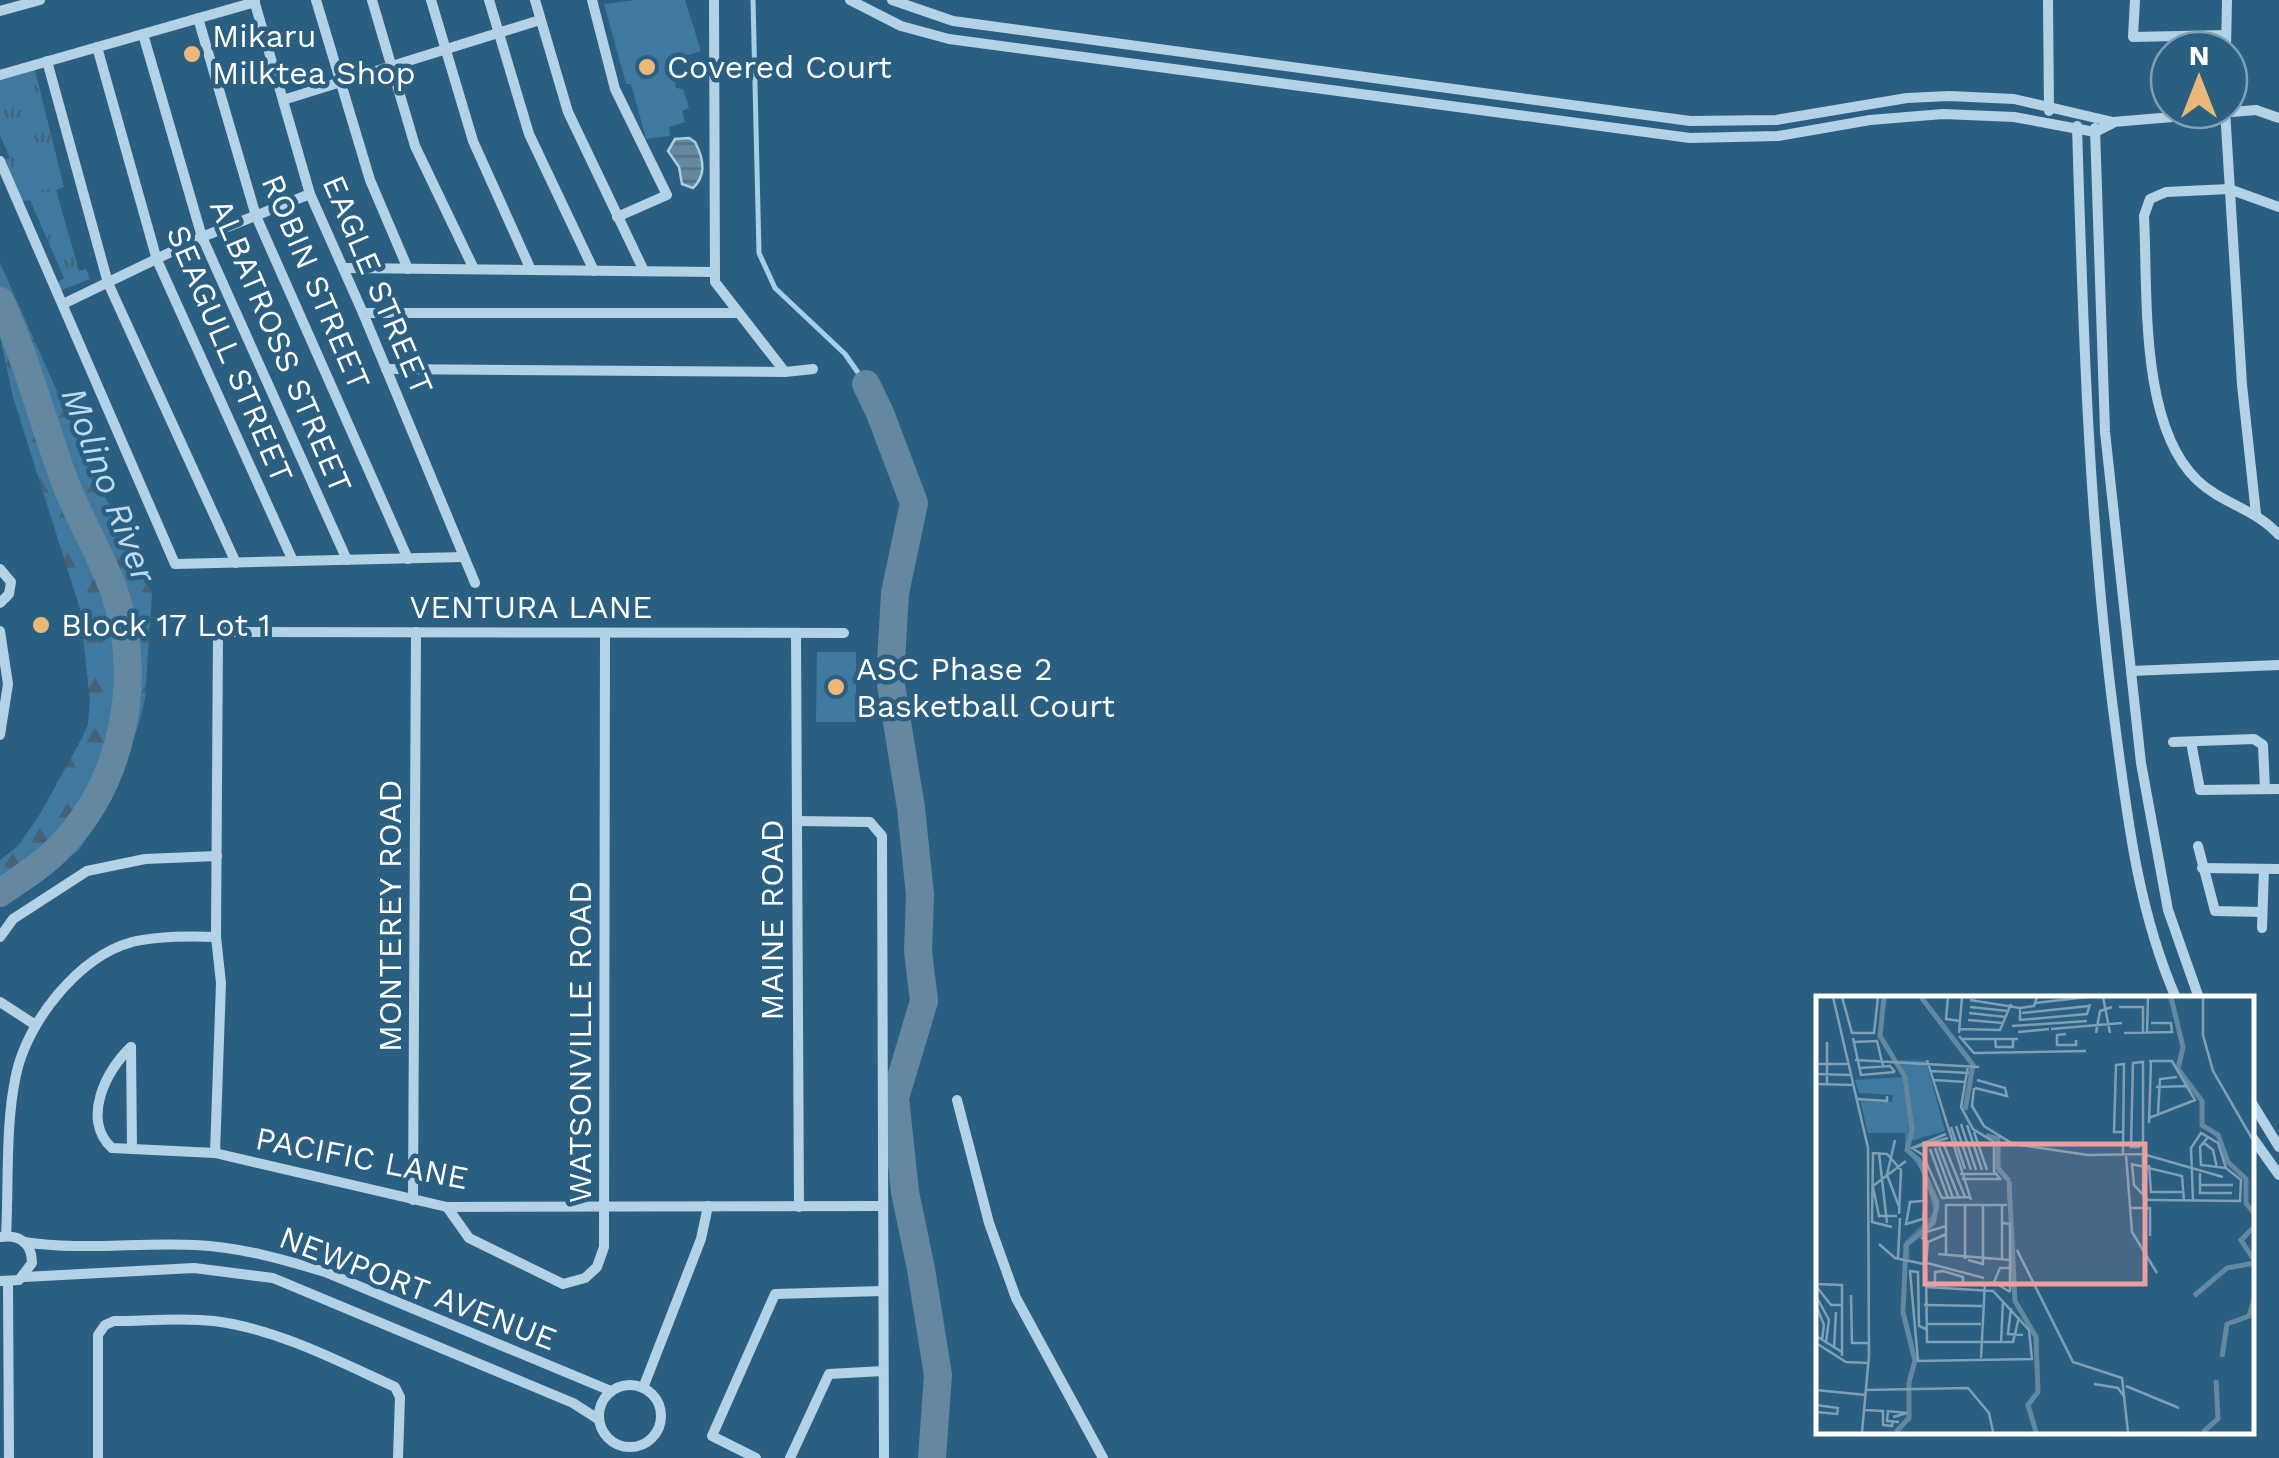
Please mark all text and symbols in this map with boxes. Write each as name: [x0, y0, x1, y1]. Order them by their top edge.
place label: Mikaru Milktea Shop: [212, 17, 416, 92]
north arrow: [2149, 30, 2249, 130]
text: N: [2189, 39, 2209, 72]
marker: Mikaru Milktea Shop: [181, 43, 203, 65]
place label: Covered Court: [667, 48, 892, 86]
marker: Covered Court: [636, 56, 658, 78]
street label: ROBIN STREET: [254, 169, 378, 395]
street label: EAGLE STREET: [315, 170, 441, 400]
street label: ALBATROSS STREET: [202, 193, 360, 499]
street label: SEAGULL STREET: [159, 220, 301, 488]
water label: Molino River: [53, 382, 166, 590]
street label: VENTURA LANE: [410, 588, 652, 626]
place label: Block 17 Lot 1: [61, 606, 271, 644]
marker: Block 17 Lot 1: [30, 614, 52, 636]
place label: ASC Phase 2 Basketball Court: [856, 650, 1115, 725]
marker: ASC Phase 2 Basketball Court: [825, 676, 847, 698]
street label: MONTEREY ROAD: [371, 780, 409, 1052]
street label: MAINE ROAD: [753, 819, 791, 1021]
street label: WATSONVILLE ROAD: [561, 881, 599, 1203]
inset map: [1816, 996, 2254, 1433]
street label: PACIFIC LANE: [252, 1119, 472, 1197]
street label: NEWPORT AVENUE: [274, 1218, 562, 1358]

